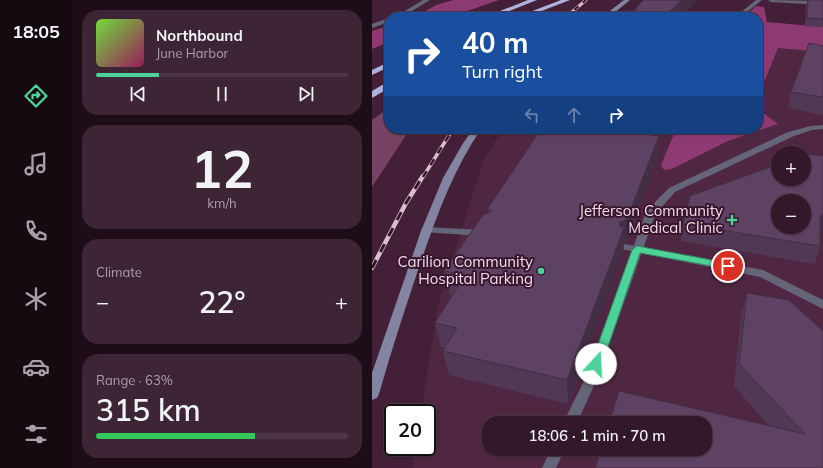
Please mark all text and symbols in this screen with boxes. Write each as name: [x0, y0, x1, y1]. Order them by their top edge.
text: 18:05: [12, 20, 60, 43]
text: 40 m: [462, 25, 528, 60]
text: Northbound: [156, 26, 243, 45]
icon: right: [396, 28, 448, 80]
text: June Harbor: [156, 45, 228, 61]
text: Turn right: [462, 60, 542, 83]
icon: directions: [22, 82, 50, 110]
icon: previous: [127, 83, 149, 105]
icon: pause: [211, 83, 233, 105]
icon: next: [295, 83, 317, 105]
icon: left: [521, 104, 543, 126]
icon: ahead: [563, 104, 585, 126]
icon: right: [605, 104, 627, 126]
text: 12: [191, 136, 253, 201]
map controls: [771, 146, 811, 234]
button: +: [771, 146, 811, 186]
icon: music: [22, 150, 50, 178]
button: −: [771, 194, 811, 234]
text: km/h: [207, 195, 237, 211]
place label: Jefferson Community Medical Clinic: [579, 201, 723, 237]
marker: Jefferson Community Medical Clinic: [726, 214, 738, 226]
icon: phone: [22, 217, 50, 245]
pin: [711, 249, 745, 283]
place label: Carilion Community Hospital Parking: [398, 252, 533, 288]
icon: arrive: [717, 255, 739, 277]
text: Climate: [96, 264, 142, 280]
marker: Carilion Community Hospital Parking: [536, 266, 546, 276]
text: 22°: [198, 283, 246, 321]
icon: climate: [22, 285, 50, 313]
text: −: [96, 288, 109, 316]
text: +: [335, 288, 348, 316]
position arrow: [575, 343, 617, 385]
icon: car: [22, 353, 50, 381]
text: Range · 63%: [96, 372, 173, 388]
text: 315 km: [96, 391, 201, 429]
speed limit sign: 20: [384, 404, 436, 456]
icon: filters: [22, 420, 50, 448]
text: 18:06 · 1 min · 70 m: [528, 426, 666, 445]

